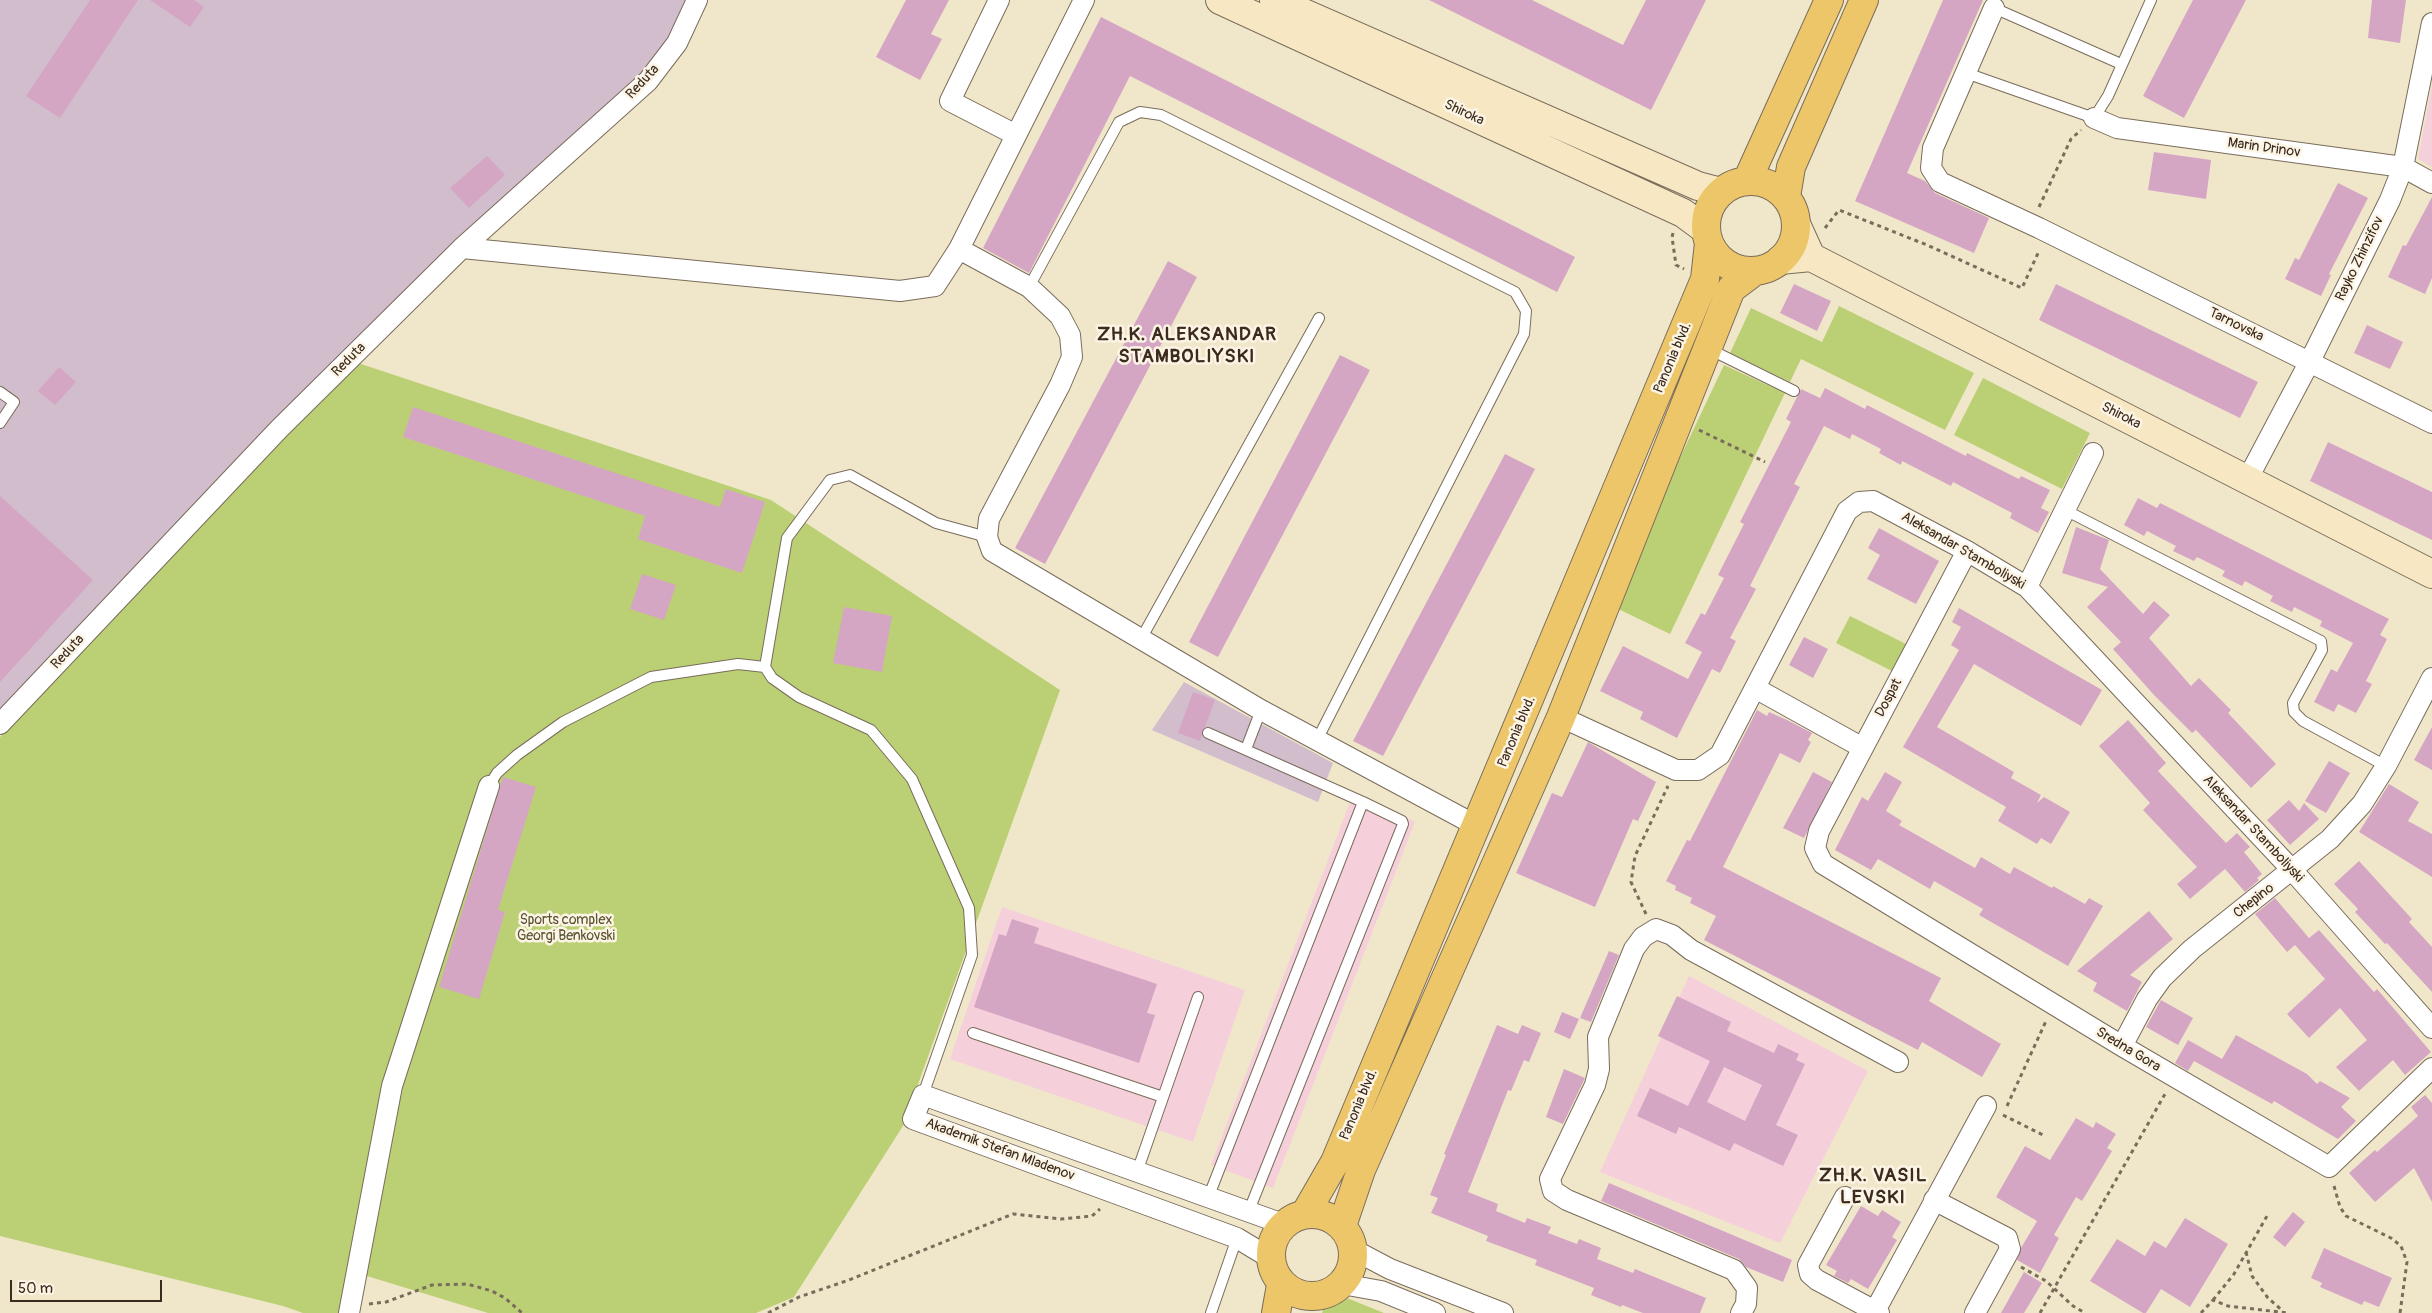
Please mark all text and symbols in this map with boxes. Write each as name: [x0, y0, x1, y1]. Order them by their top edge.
street label: Reduta: [623, 61, 663, 103]
street label: Shiroka: [1441, 97, 1487, 129]
street label: Marin Drinov: [2227, 135, 2301, 161]
street label: Rayko Zhinzifov: [2332, 214, 2388, 304]
street label: Tarnovska: [2206, 305, 2266, 345]
street label: Panonia blvd.: [1651, 320, 1695, 396]
district label: ZH.K. ALEKSANDAR STAMBOLIYSKI: [1095, 324, 1279, 368]
street label: Reduta: [329, 340, 369, 380]
street label: Shiroka: [2099, 399, 2143, 433]
street label: Aleksandar Stamboliyski: [1898, 509, 2028, 593]
street label: Reduta: [48, 631, 88, 673]
street label: Dospat: [1872, 676, 1906, 720]
street label: Panonia blvd.: [1495, 694, 1539, 770]
street label: Aleksandar Stamboliyski: [2199, 772, 2307, 886]
street label: Chepino: [2230, 880, 2278, 922]
park label: Sports complex Georgi Benkovski: [517, 912, 615, 944]
street label: Sredna Gora: [2093, 1024, 2163, 1076]
street label: Panonia blvd.: [1337, 1067, 1381, 1143]
street label: Akademik Stefan Mladenov: [923, 1115, 1077, 1185]
district label: ZH.K. VASIL LEVSKI: [1817, 1165, 1929, 1209]
scale bar: [12, 1270, 165, 1302]
text: 50 m: [18, 1279, 53, 1298]

